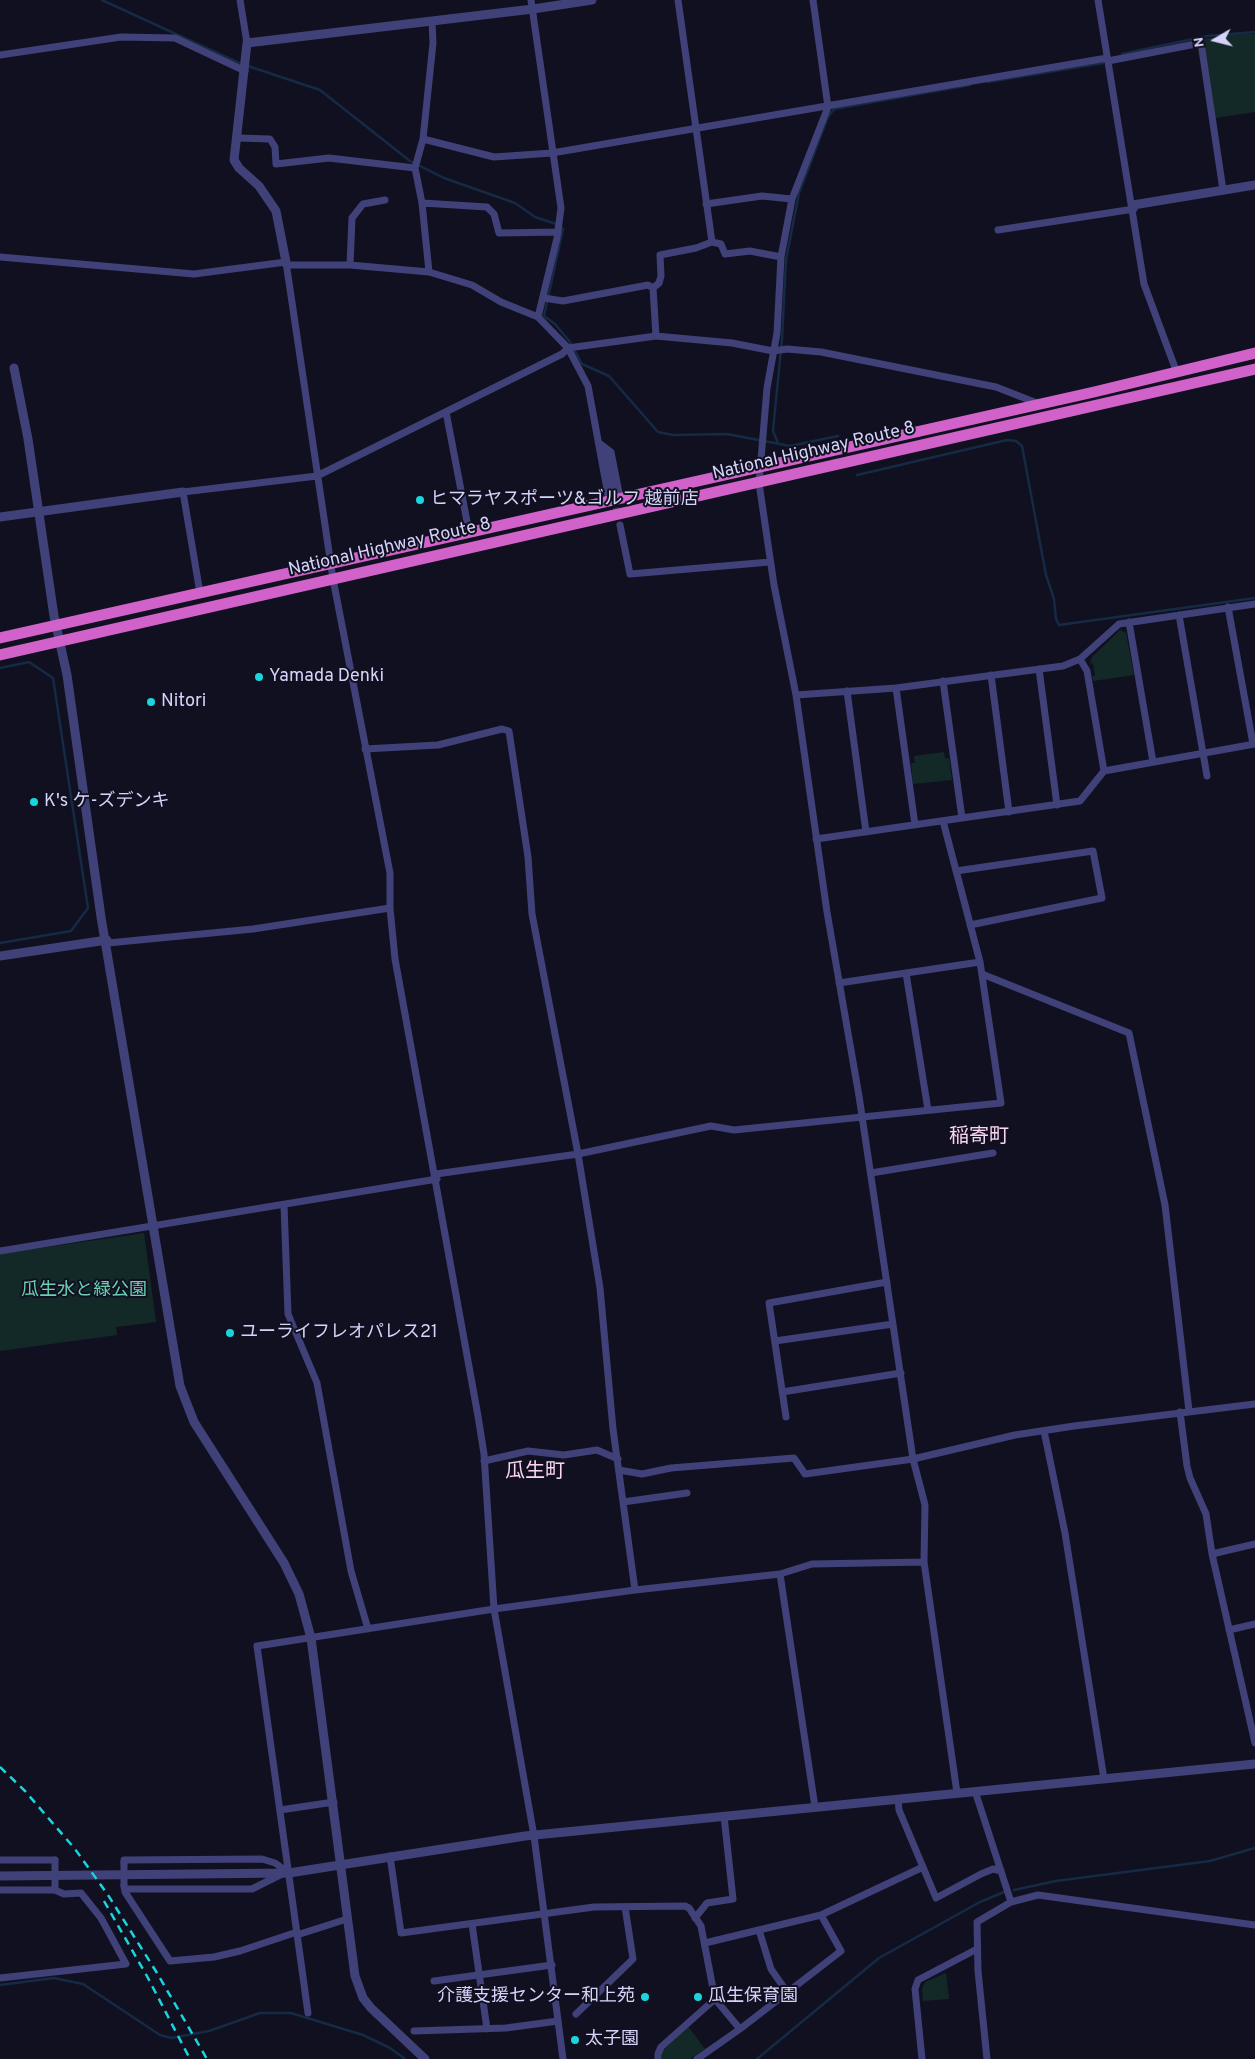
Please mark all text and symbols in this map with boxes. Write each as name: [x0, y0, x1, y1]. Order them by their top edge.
north arrow: [1190, 15, 1240, 65]
text: N: [1191, 36, 1209, 48]
street label: National Highway Route 8: [711, 418, 917, 486]
place label: ヒマラヤスポーツ&ゴルフ 越前店: [430, 489, 698, 511]
marker: ヒマラヤスポーツ&ゴルフ 越前店: [414, 494, 426, 506]
street label: National Highway Route 8: [287, 514, 493, 582]
place label: Yamada Denki: [269, 666, 384, 688]
marker: Yamada Denki: [253, 671, 265, 683]
place label: Nitori: [161, 691, 206, 713]
marker: Nitori: [145, 696, 157, 708]
place label: K's ケ-ズデンキ: [44, 791, 170, 813]
marker: K's ケ-ズデンキ: [28, 796, 40, 808]
district label: 稲寄町: [949, 1126, 1009, 1150]
park label: 瓜生水と緑公園: [21, 1280, 147, 1302]
place label: ユーライフレオパレス21: [240, 1322, 438, 1344]
marker: ユーライフレオパレス21: [224, 1327, 236, 1339]
district label: 瓜生町: [505, 1461, 565, 1485]
place label: 介護支援センター和上苑: [437, 1986, 635, 2008]
place label: 瓜生保育園: [708, 1986, 798, 2008]
marker: 介護支援センター和上苑: [639, 1991, 651, 2003]
marker: 瓜生保育園: [692, 1991, 704, 2003]
place label: 太子園: [585, 2029, 639, 2051]
marker: 太子園: [569, 2034, 581, 2046]

